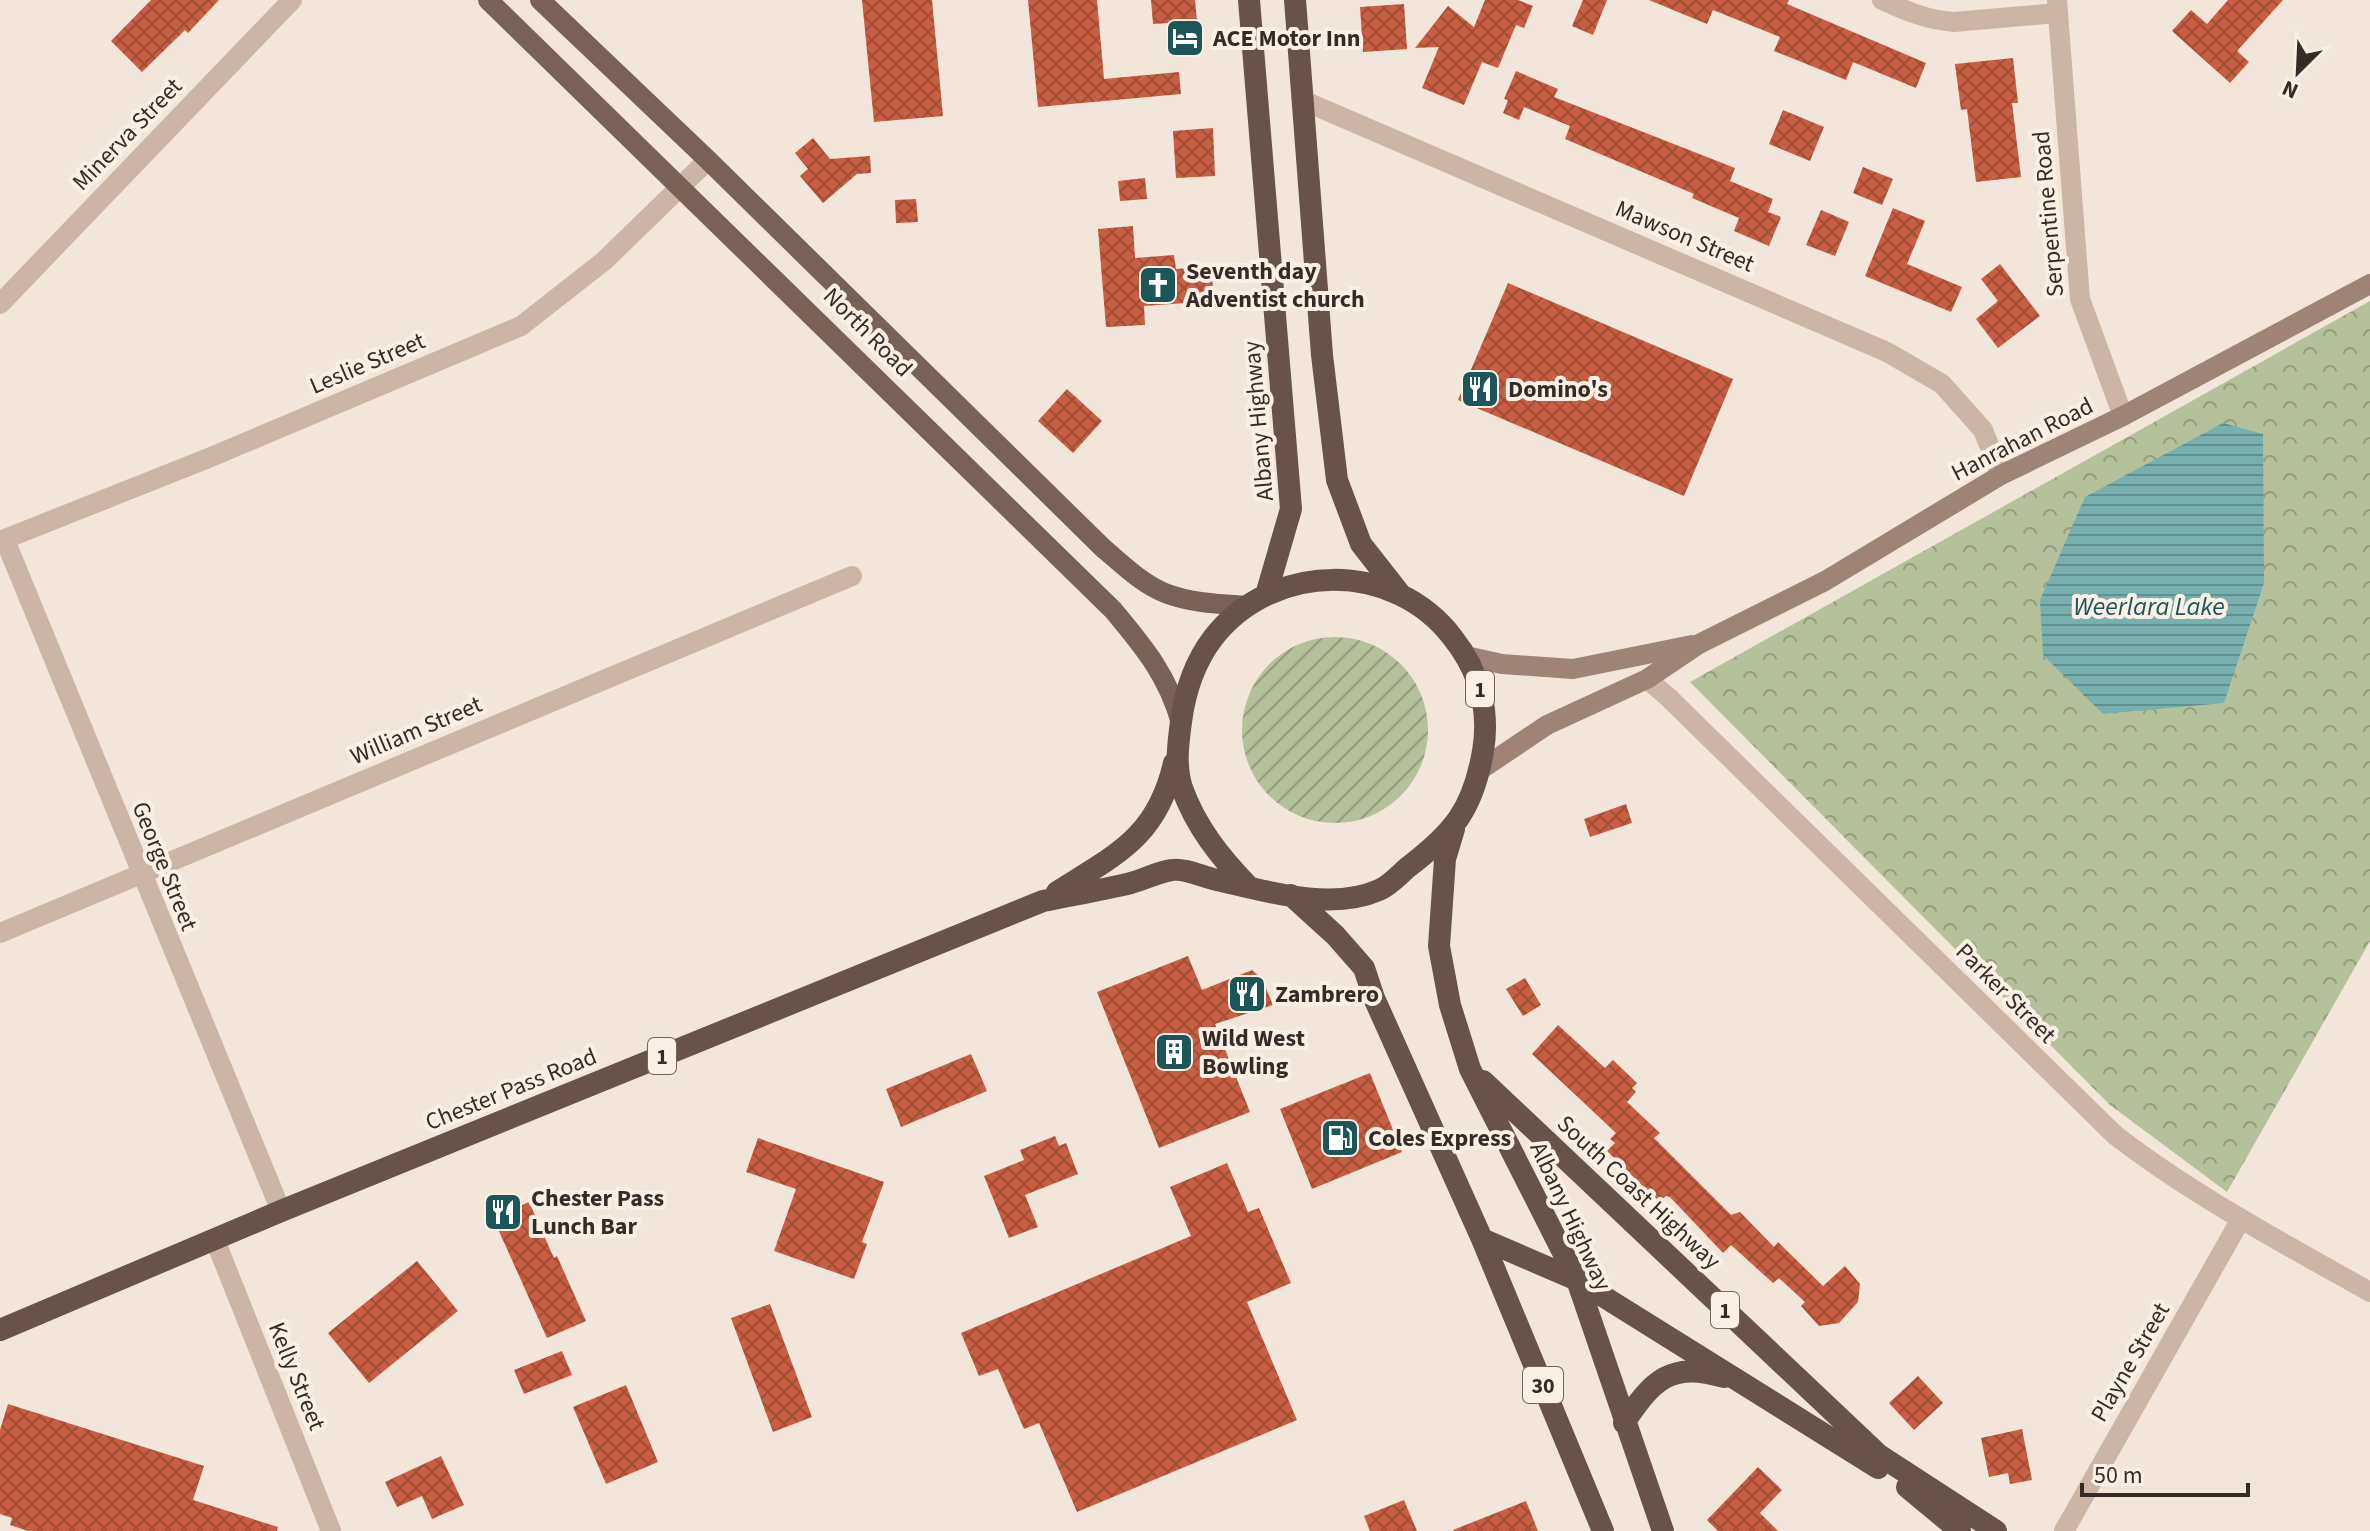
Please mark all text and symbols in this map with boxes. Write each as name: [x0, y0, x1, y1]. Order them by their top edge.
hotel icon: ACE Motor Inn: [1164, 17, 1206, 59]
place label: ACE Motor Inn: [1212, 21, 1361, 56]
north arrow: [2258, 32, 2338, 112]
street label: Minerva Street: [64, 70, 190, 199]
text: N: [2277, 72, 2303, 107]
street label: Serpentine Road: [2024, 129, 2073, 299]
street label: Mawson Street: [1610, 191, 1760, 281]
place label: Seventh day Adventist church: [1185, 254, 1365, 317]
church icon: Seventh day Adventist church: [1137, 264, 1179, 306]
street label: North Road: [815, 280, 920, 385]
street label: Leslie Street: [304, 323, 430, 403]
street label: Albany Highway: [1234, 340, 1283, 502]
restaurant icon: Domino's: [1459, 368, 1501, 410]
place label: Domino's: [1508, 372, 1608, 407]
street label: Hanrahan Road: [1945, 389, 2099, 490]
water label: Weerlara Lake: [2073, 588, 2225, 625]
road number: 1: [1466, 671, 1494, 707]
street label: William Street: [345, 687, 487, 774]
street label: George Street: [123, 796, 206, 936]
street label: Parker Street: [1947, 935, 2064, 1052]
restaurant icon: Zambrero: [1226, 973, 1268, 1015]
place label: Zambrero: [1275, 977, 1379, 1012]
place label: Wild West Bowling: [1202, 1021, 1305, 1084]
building icon: Wild West Bowling: [1153, 1031, 1195, 1073]
road number: 1: [648, 1038, 676, 1074]
street label: Chester Pass Road: [420, 1039, 602, 1140]
street label: South Coast Highway: [1549, 1107, 1728, 1278]
fuel station icon: Coles Express: [1319, 1117, 1361, 1159]
place label: Coles Express: [1368, 1121, 1511, 1156]
street label: Albany Highway: [1521, 1136, 1620, 1296]
place label: Chester Pass Lunch Bar: [531, 1181, 664, 1244]
restaurant icon: Chester Pass Lunch Bar: [482, 1191, 524, 1233]
road number: 1: [1711, 1292, 1739, 1328]
street label: Playne Street: [2082, 1296, 2179, 1429]
street label: Kelly Street: [259, 1317, 334, 1436]
road number: 30: [1523, 1367, 1563, 1403]
scale bar: [2082, 1447, 2248, 1497]
text: 50 m: [2094, 1458, 2143, 1493]

